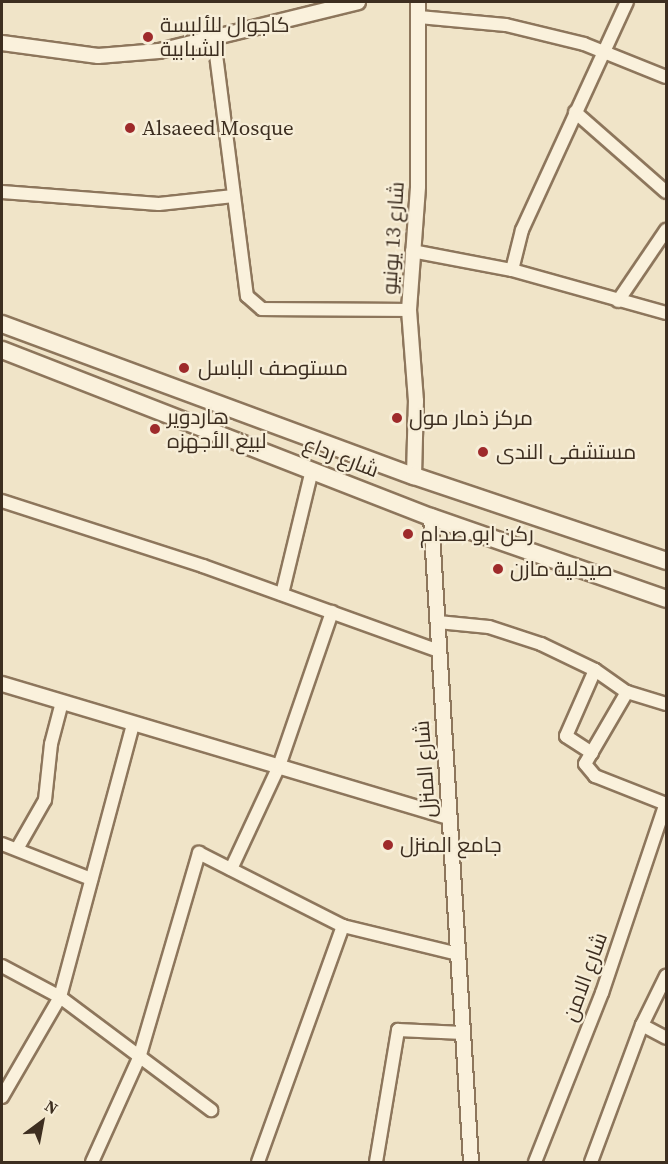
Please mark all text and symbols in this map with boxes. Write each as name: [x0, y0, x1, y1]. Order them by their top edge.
place label: كاجوال للألبسة الشبابية: [160, 12, 290, 62]
marker: كاجوال للألبسة الشبابية: [141, 30, 155, 44]
place label: Alsaeed Mosque: [142, 115, 294, 141]
marker: Alsaeed Mosque: [123, 121, 137, 135]
street label: شارع 13 يونيو: [376, 181, 410, 295]
place label: مستوصف الباسل: [198, 355, 348, 381]
marker: مستوصف الباسل: [175, 359, 193, 377]
place label: هاردوير لبيع الأجهزه: [167, 404, 267, 454]
place label: مركز ذمار مول: [409, 405, 533, 431]
marker: مركز ذمار مول: [390, 411, 404, 425]
marker: هاردوير لبيع الأجهزه: [148, 422, 162, 436]
street label: شارع رداع: [300, 431, 382, 483]
place label: مستشفى الندى: [496, 439, 636, 465]
marker: مستشفى الندى: [474, 443, 492, 461]
place label: ركن ابو صدام: [420, 521, 534, 547]
marker: ركن ابو صدام: [401, 527, 415, 541]
place label: صيدلية مازن: [510, 556, 613, 582]
marker: صيدلية مازن: [491, 562, 505, 576]
street label: شارع المنزل: [409, 719, 441, 819]
place label: جامع المنزل: [400, 832, 502, 858]
marker: جامع المنزل: [381, 838, 395, 852]
street label: شارع الامن: [557, 929, 613, 1025]
north arrow: [12, 1092, 72, 1152]
text: N: [41, 1094, 62, 1119]

